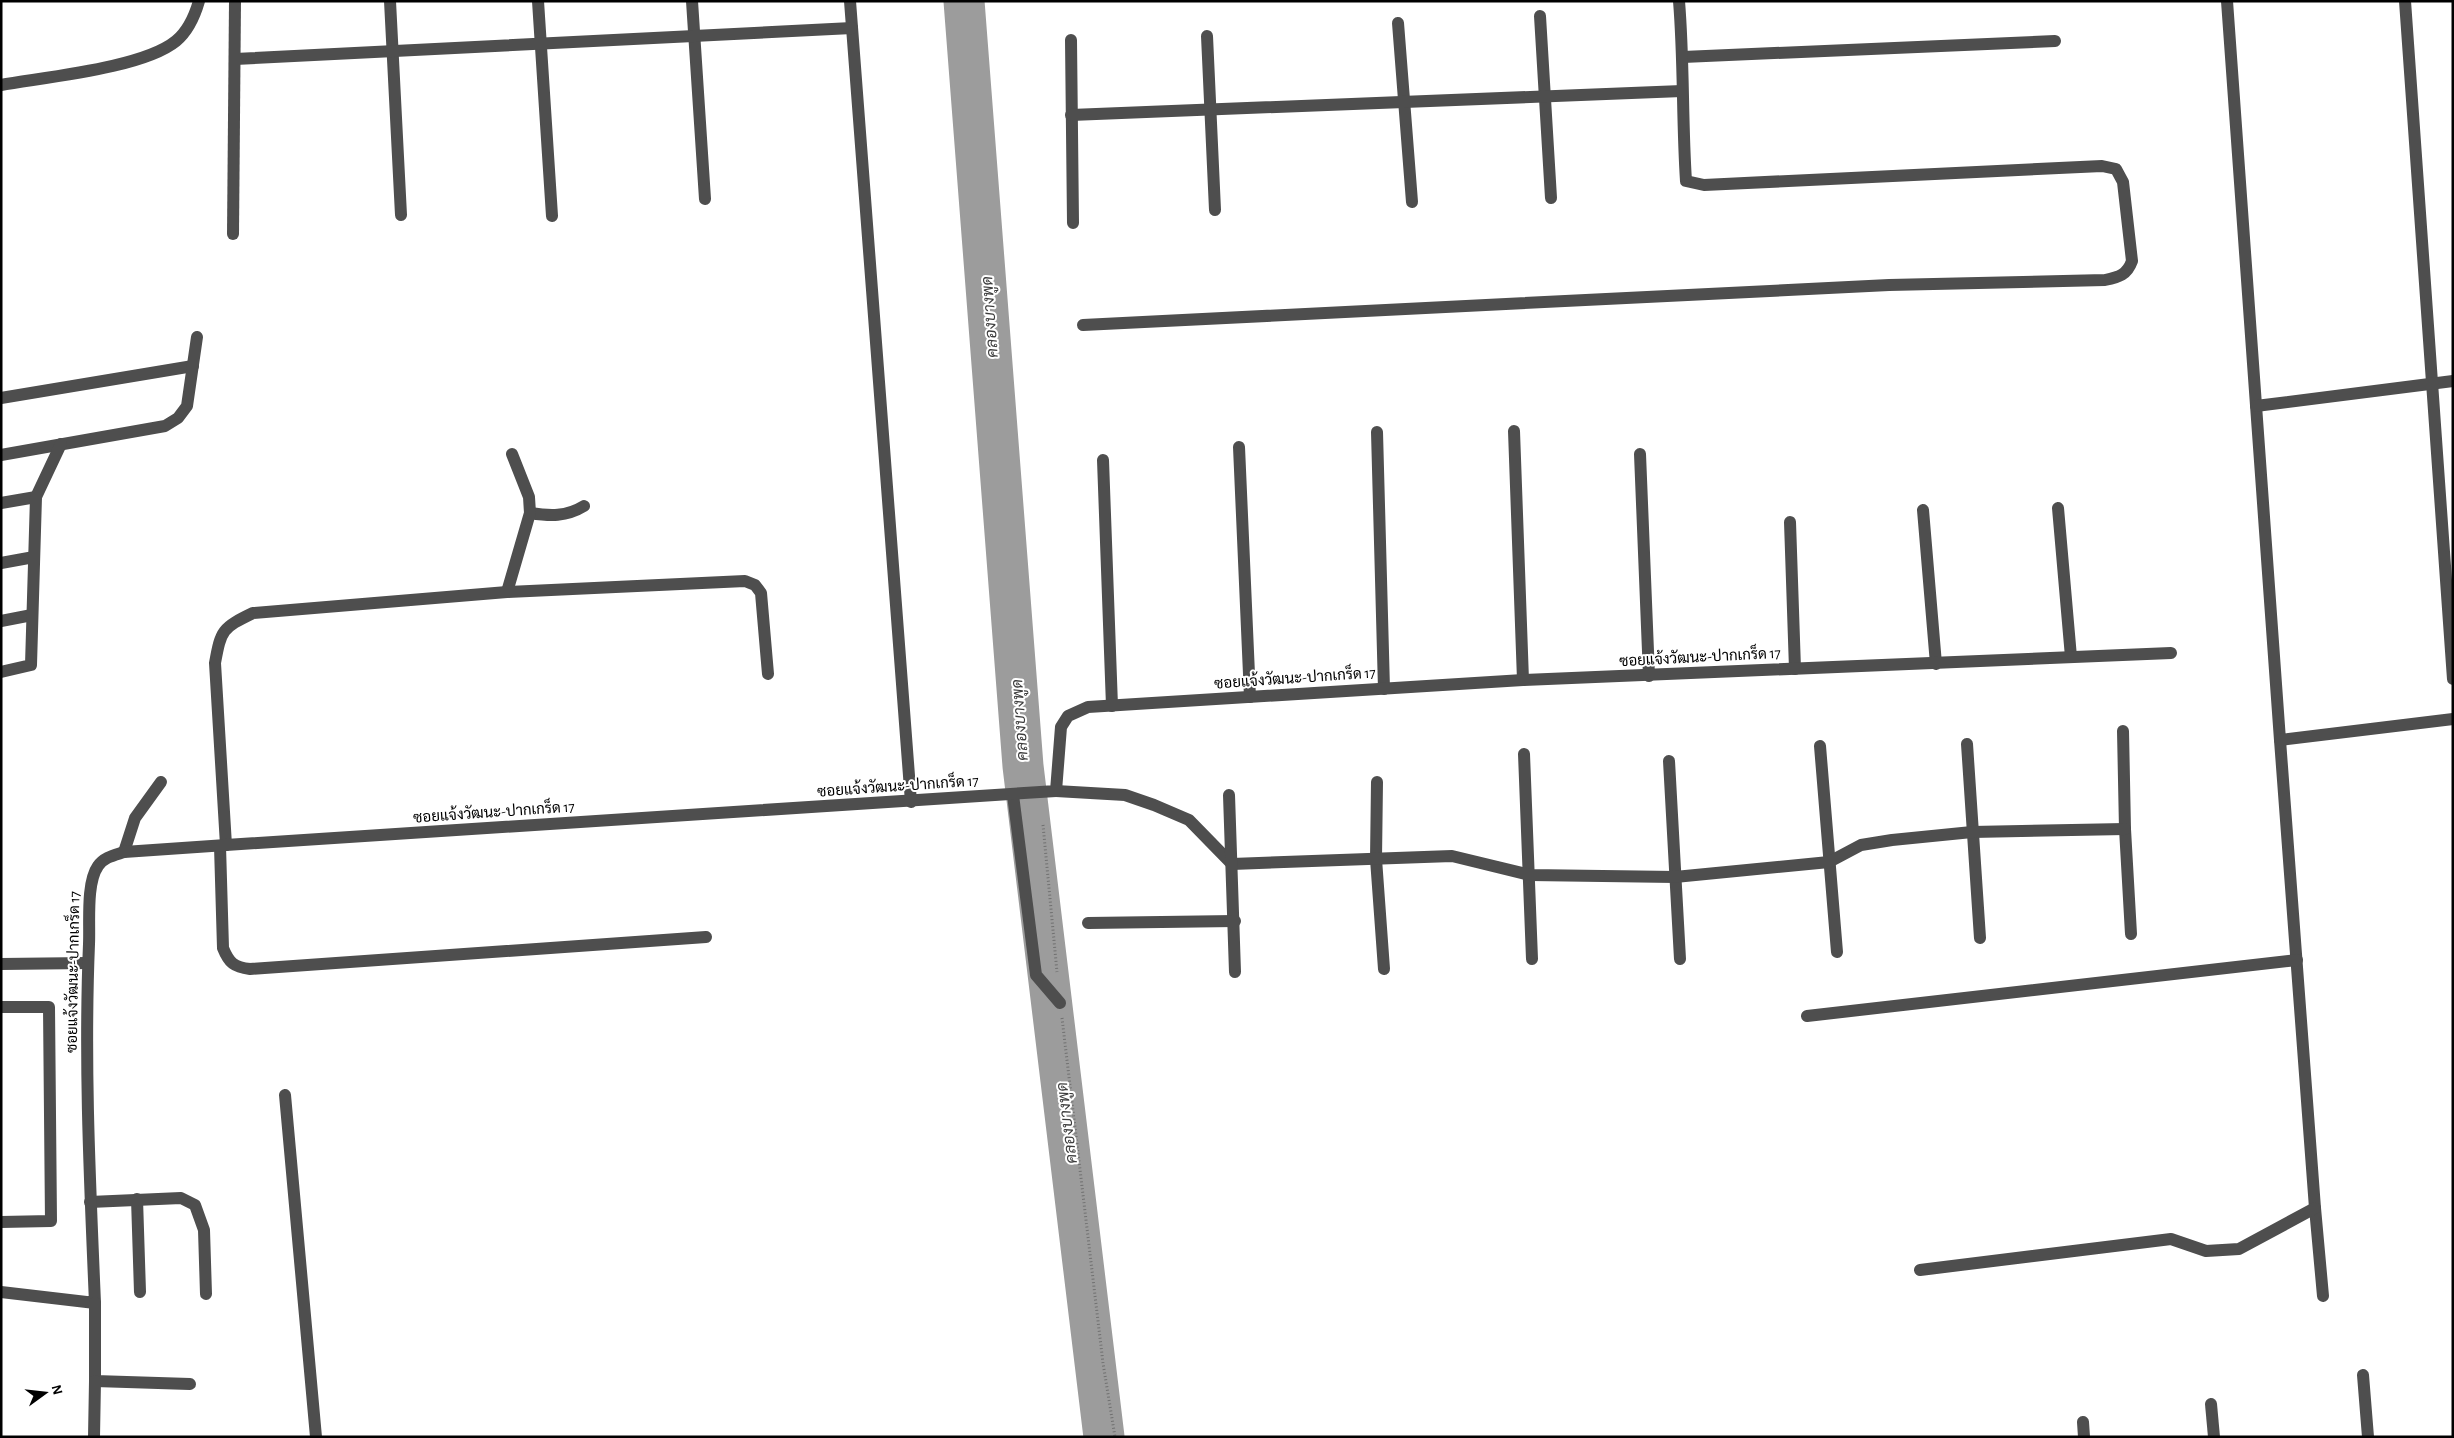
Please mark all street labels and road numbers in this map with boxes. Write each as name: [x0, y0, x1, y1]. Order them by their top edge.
street label: ซอยแจ้งวัฒนะ-ปากเกร็ด 17: [1619, 642, 1781, 669]
street label: ซอยแจ้งวัฒนะ-ปากเกร็ด 17: [1214, 661, 1376, 692]
street label: ซอยแจ้งวัฒนะ-ปากเกร็ด 17: [817, 769, 979, 800]
street label: ซอยแจ้งวัฒนะ-ปากเกร็ด 17: [413, 795, 575, 826]
street label: ซอยแจ้งวัฒนะ-ปากเกร็ด 17: [61, 891, 82, 1053]

